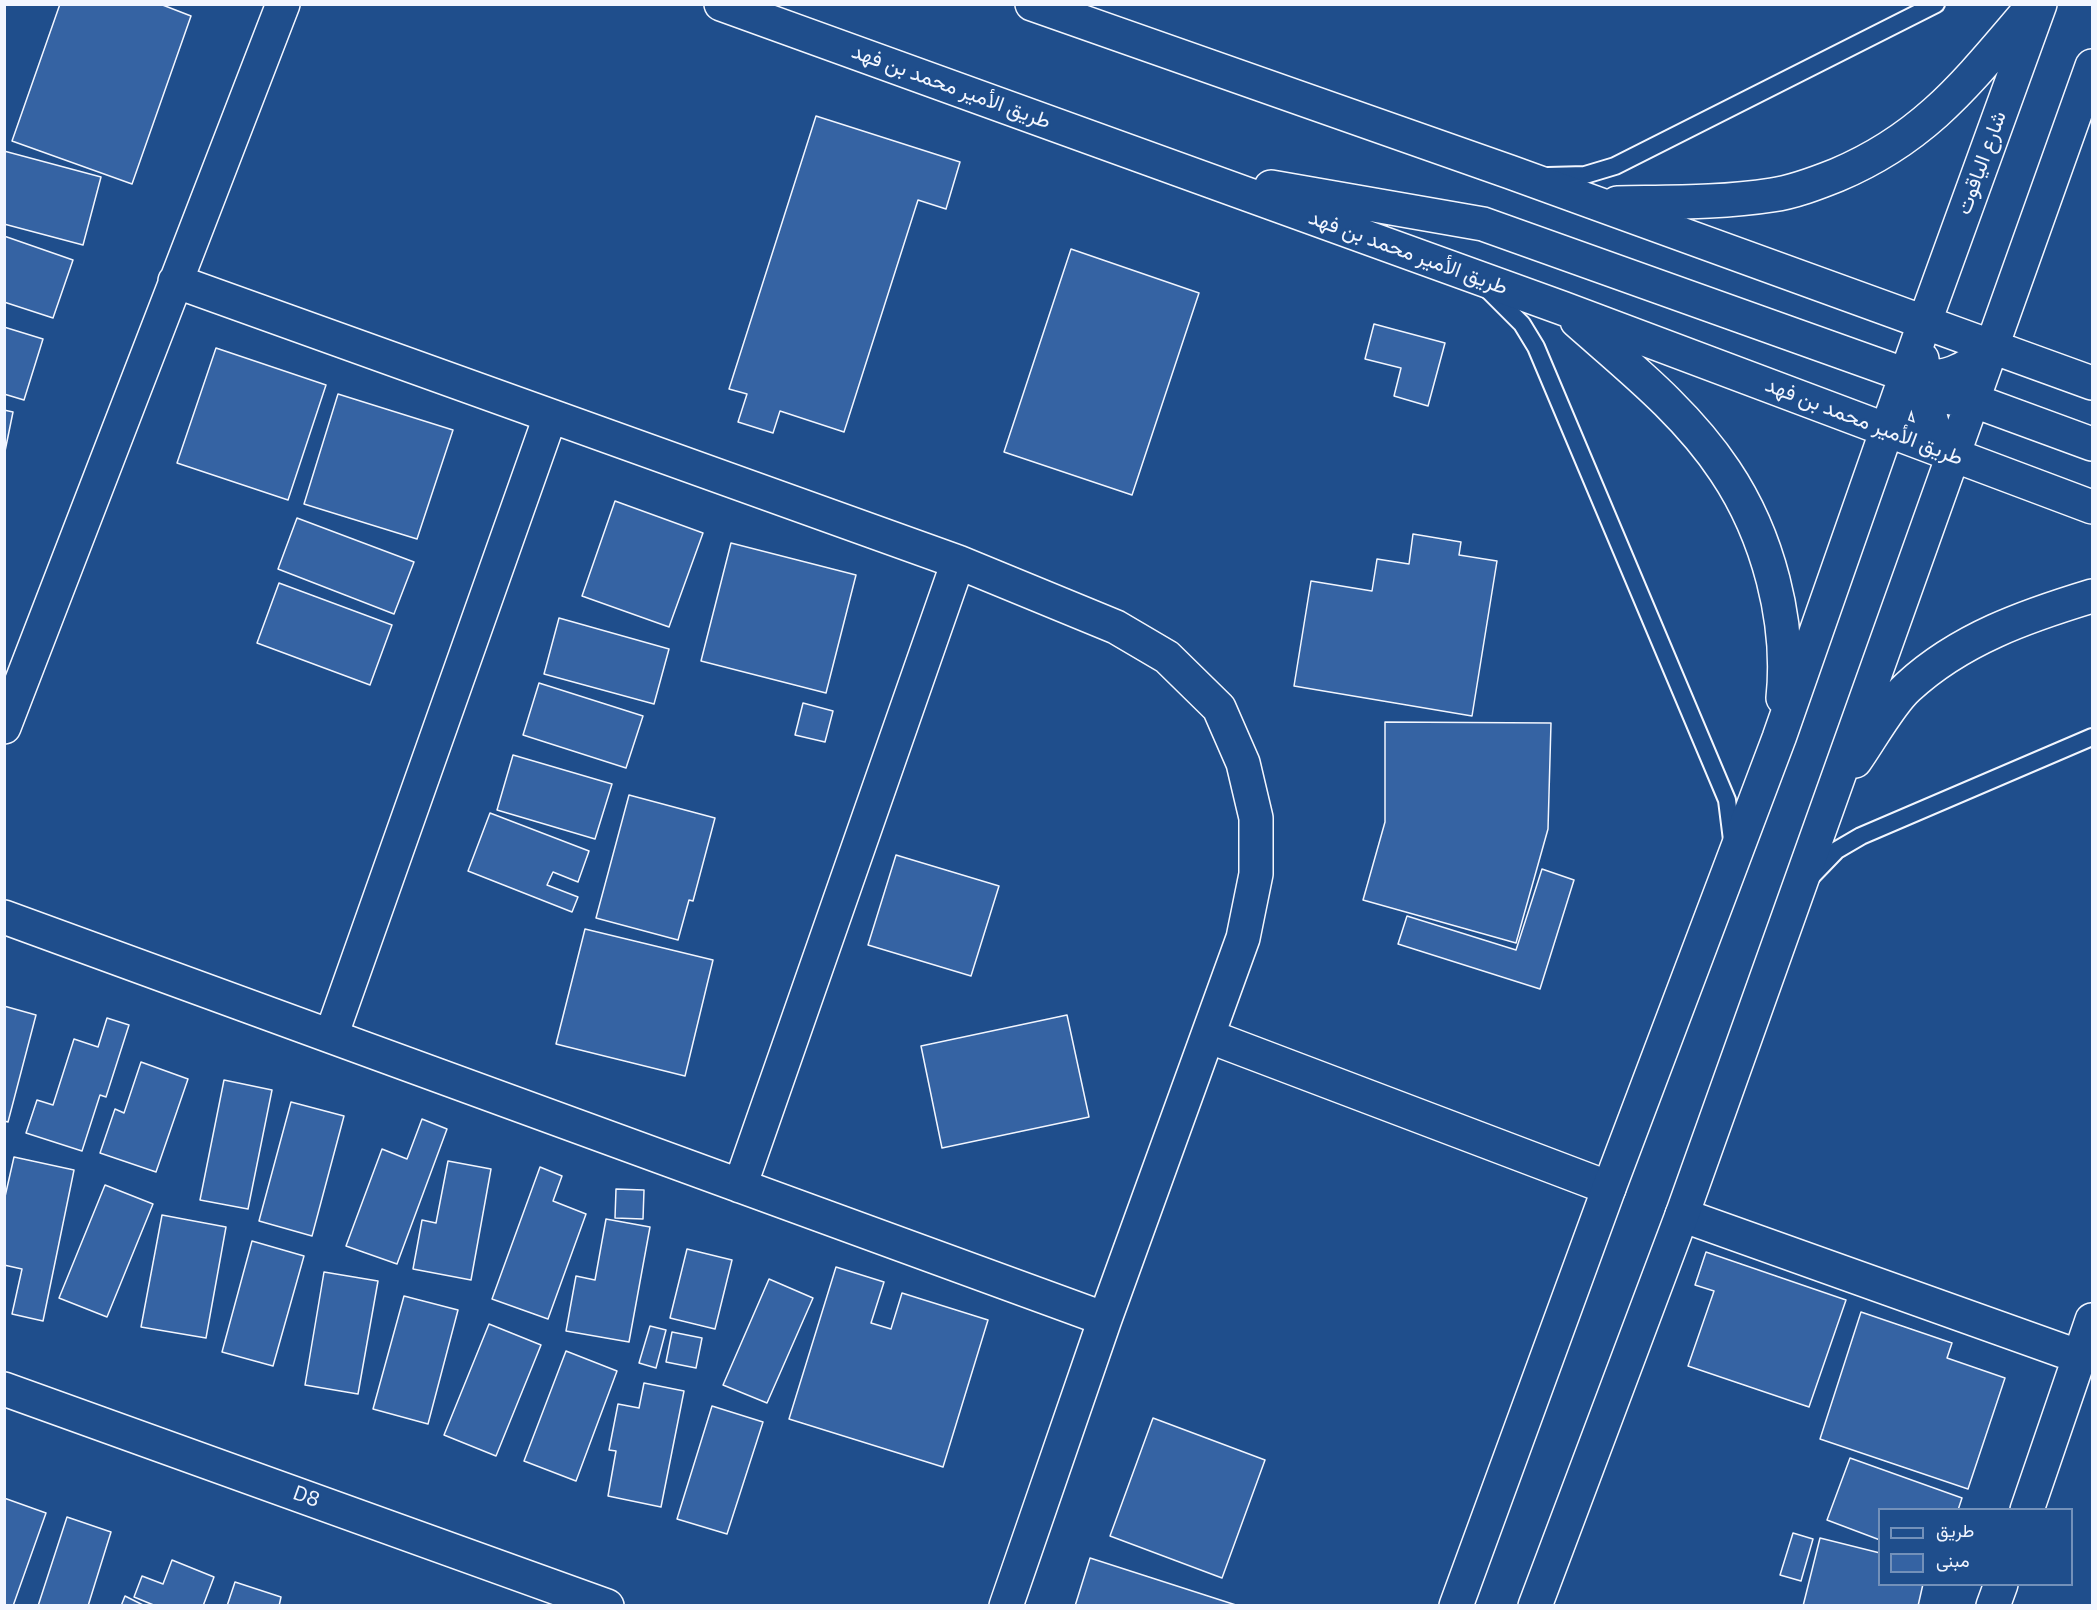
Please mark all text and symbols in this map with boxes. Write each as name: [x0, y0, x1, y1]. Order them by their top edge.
street label: طريق الأمير محمد بن فهد: [848, 39, 1054, 135]
street label: شارع الياقوت: [1952, 108, 2012, 218]
street label: طريق الأمير محمد بن فهد: [1305, 205, 1511, 301]
street label: طريق الأمير محمد بن فهد: [1761, 373, 1967, 471]
street label: D8: [289, 1481, 323, 1513]
legend: [1878, 1508, 2073, 1586]
text: طريق: [1936, 1519, 1974, 1542]
text: مبنى: [1936, 1549, 1970, 1572]

